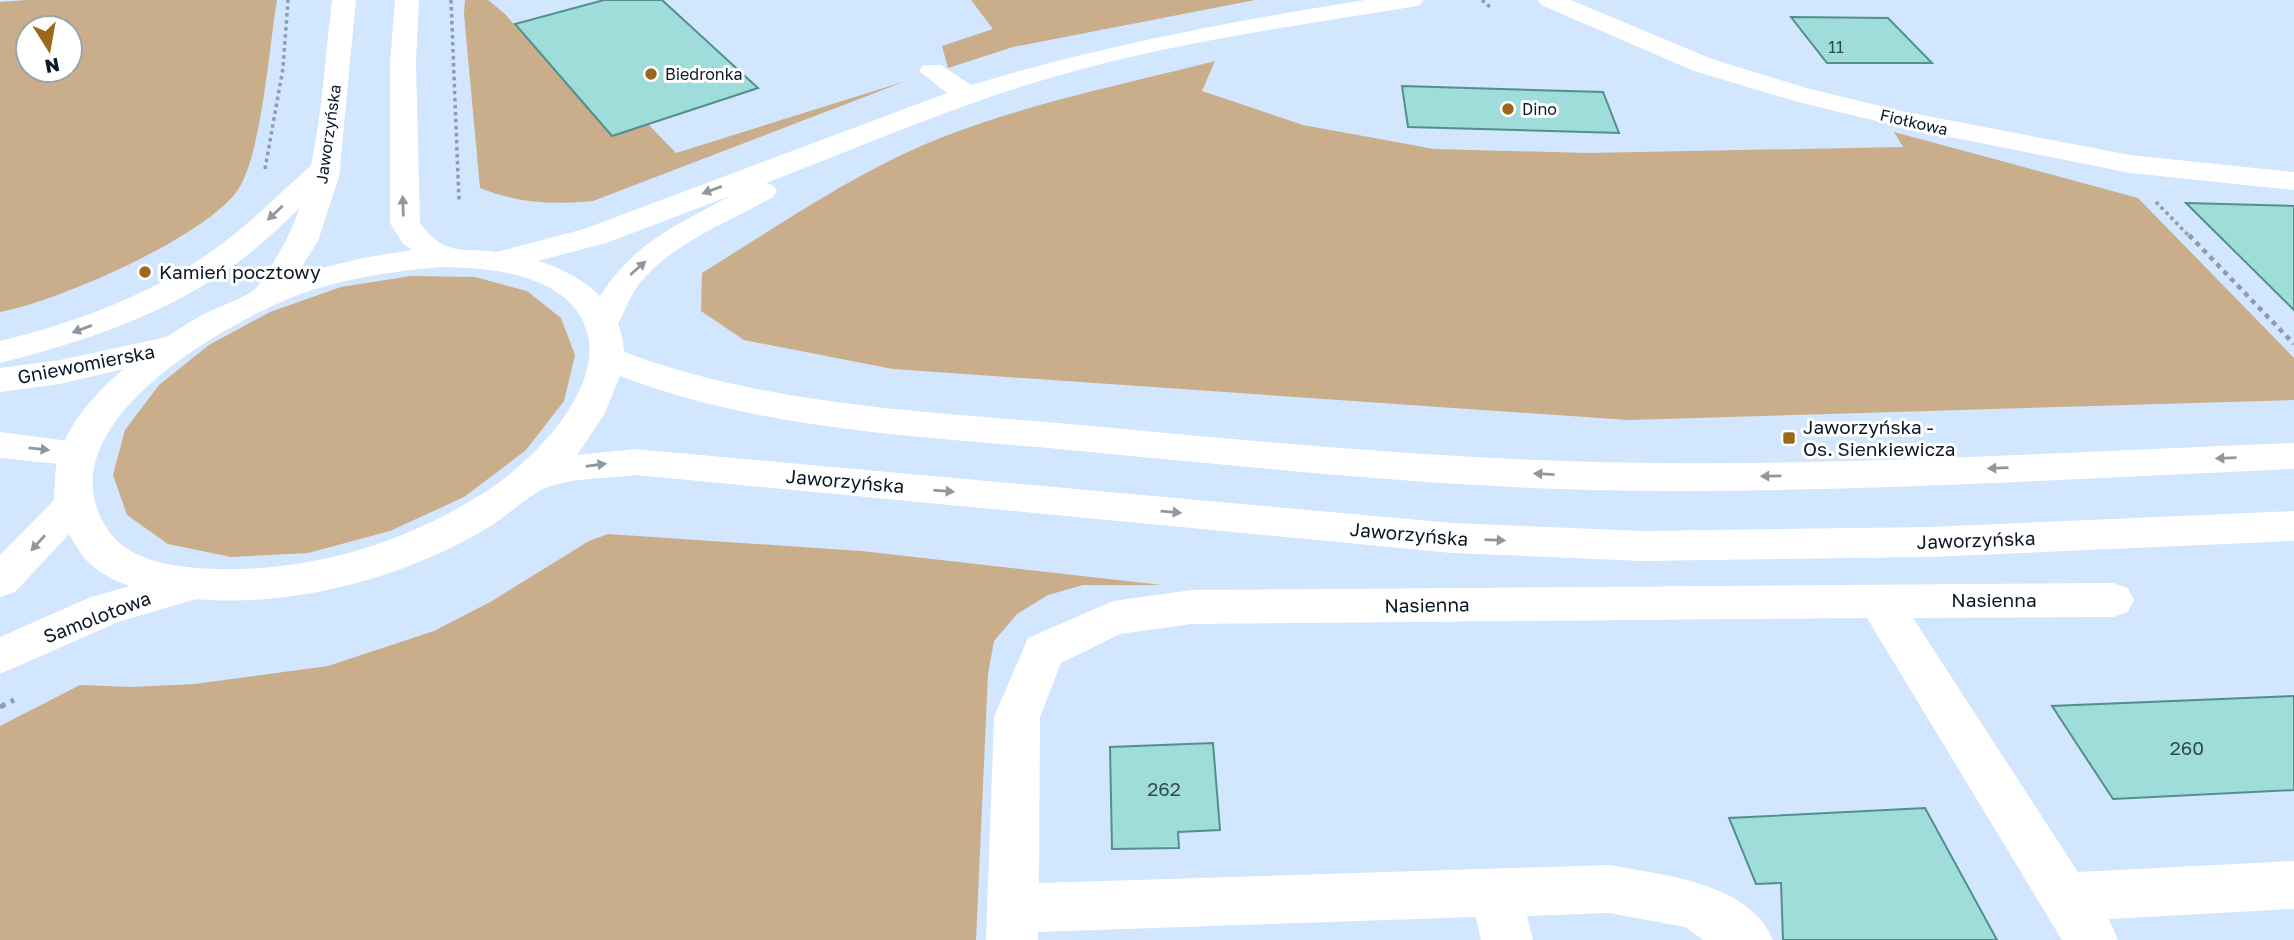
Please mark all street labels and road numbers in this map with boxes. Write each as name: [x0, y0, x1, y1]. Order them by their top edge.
street label: Jaworzyńska: [311, 83, 345, 185]
street label: Fiołkowa: [1878, 105, 1950, 139]
street label: Gniewomierska: [15, 339, 156, 388]
street label: Jaworzyńska: [785, 464, 905, 497]
street label: Jaworzyńska: [1349, 517, 1469, 550]
street label: Jaworzyńska: [1916, 526, 2036, 553]
street label: Samolotowa: [40, 586, 154, 648]
street label: Nasienna: [1951, 588, 2037, 611]
street label: Nasienna: [1384, 592, 1470, 617]

